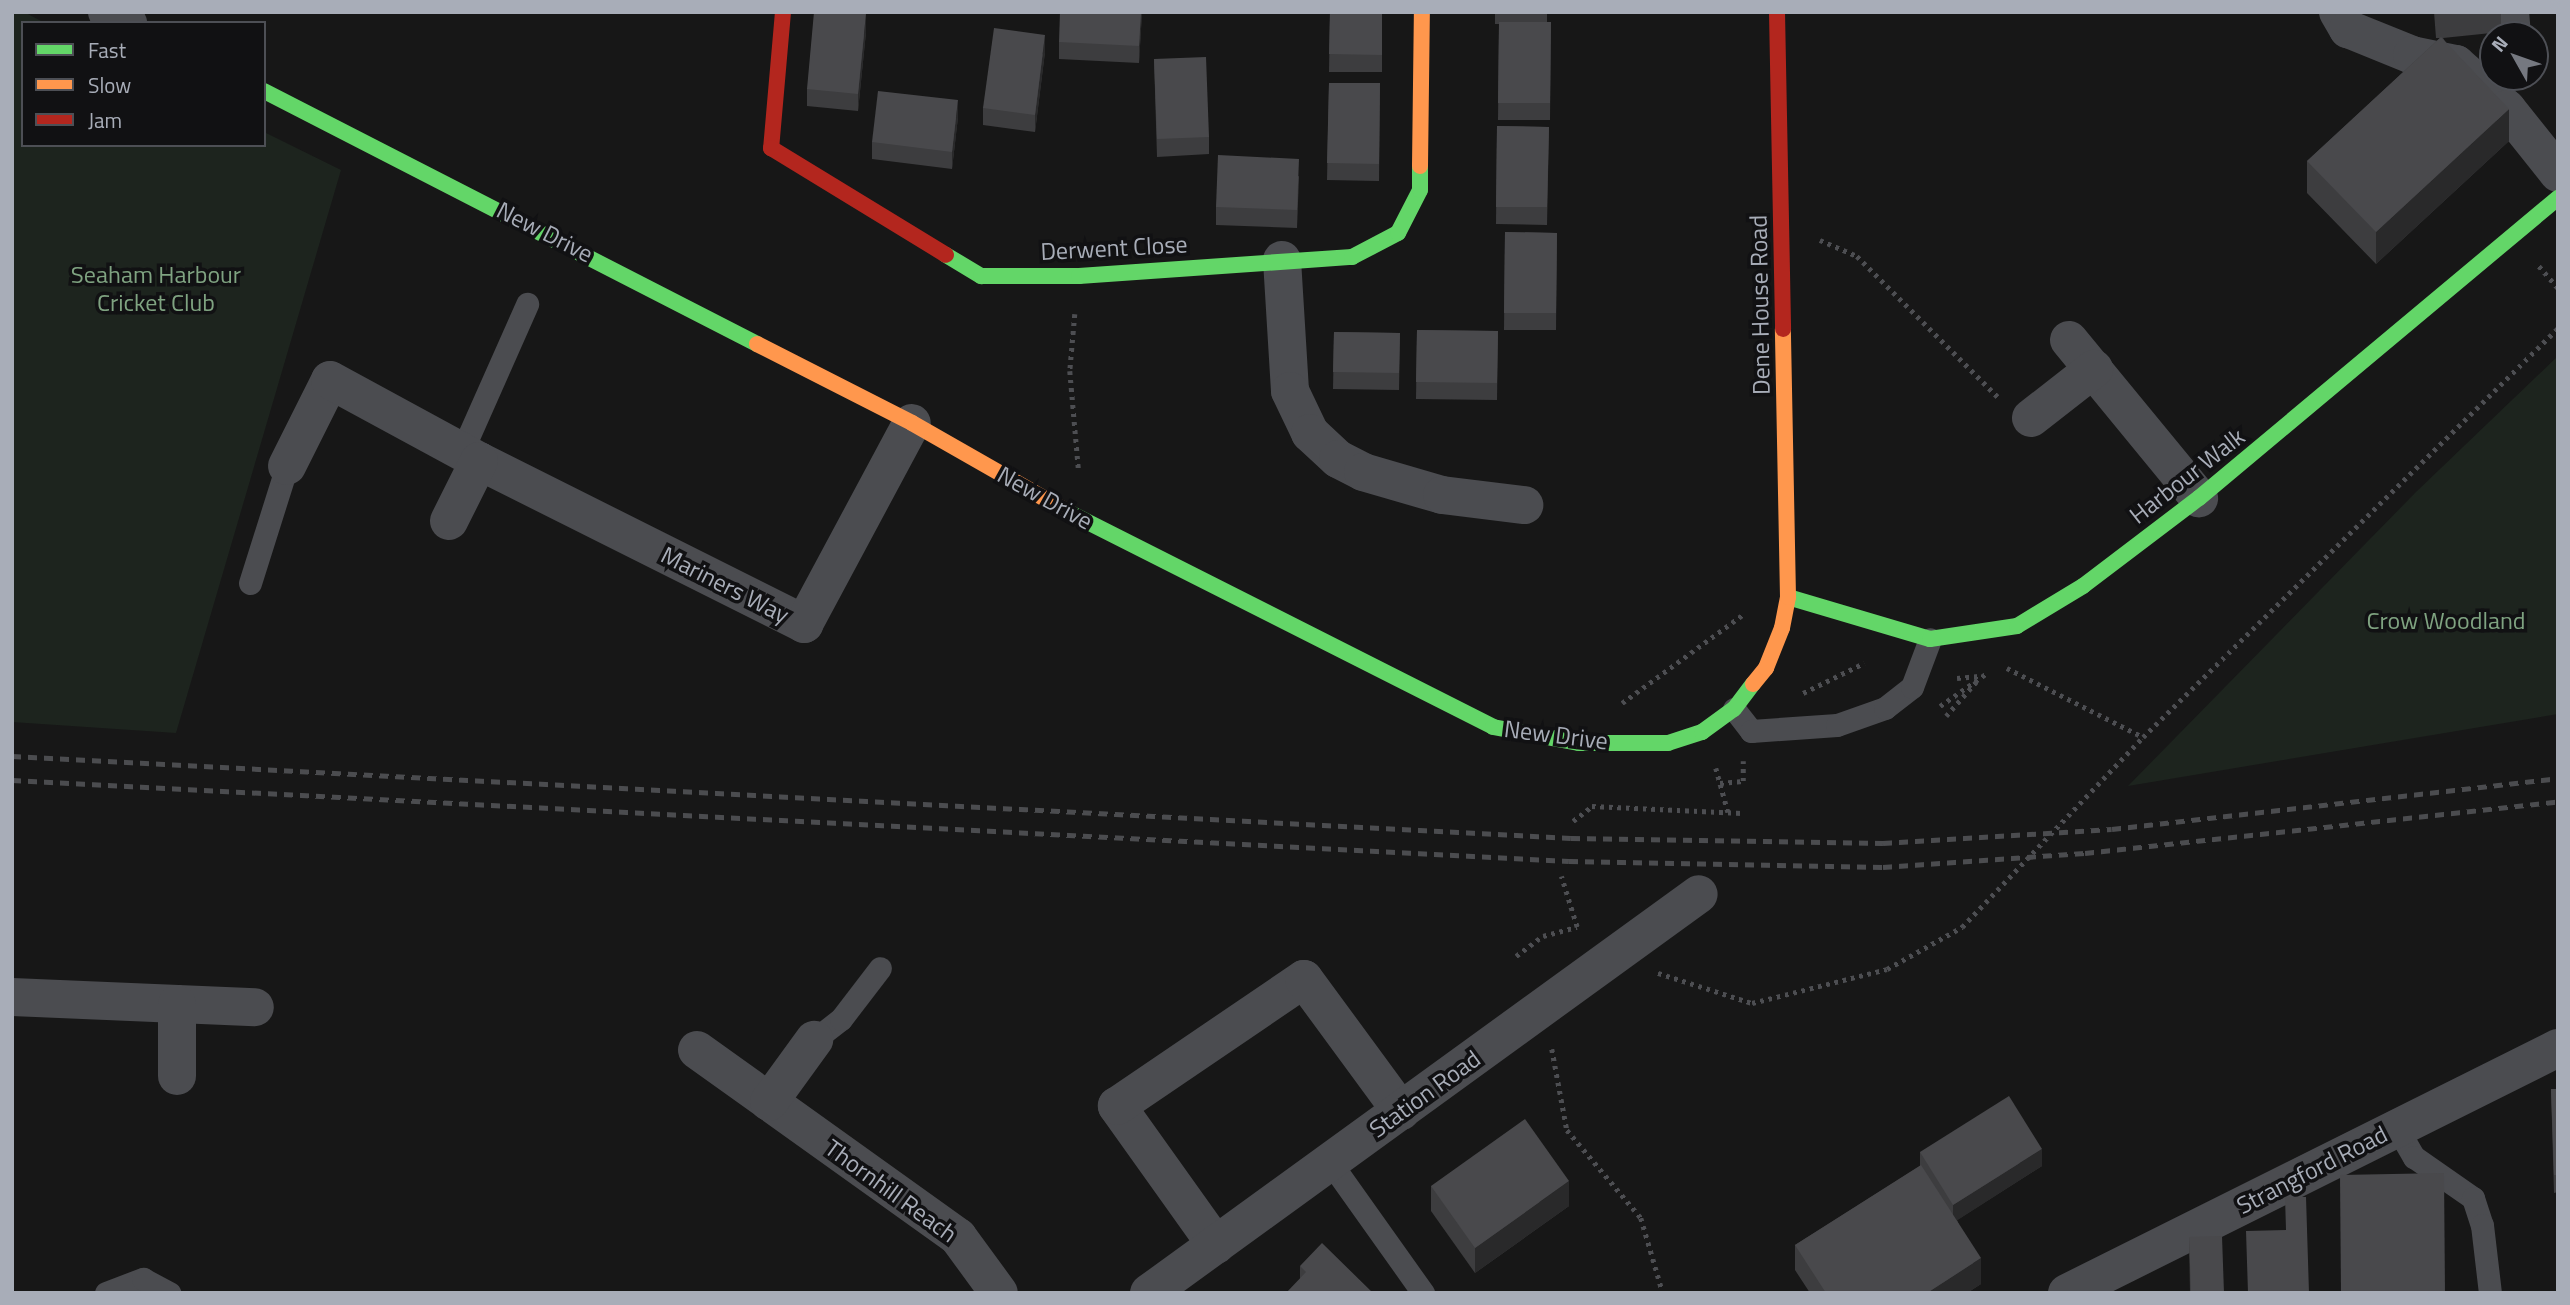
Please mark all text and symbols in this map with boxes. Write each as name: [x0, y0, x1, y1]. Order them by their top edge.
legend: [21, 21, 266, 147]
north arrow: [2479, 21, 2549, 91]
text: N: [2484, 29, 2514, 58]
text: Fast: [88, 34, 126, 66]
text: Slow: [88, 69, 131, 101]
text: Jam: [88, 104, 122, 136]
street label: New Drive: [492, 196, 598, 268]
street label: Dene House Road: [1744, 215, 1776, 395]
street label: Derwent Close: [1040, 230, 1188, 266]
park label: Seaham Harbour Cricket Club: [71, 261, 241, 317]
street label: Harbour Walk: [2124, 422, 2250, 530]
street label: New Drive: [992, 460, 1098, 536]
street label: Mariners Way: [656, 540, 794, 630]
park label: Crow Woodland: [2366, 607, 2526, 635]
street label: New Drive: [1503, 714, 1609, 756]
street label: Station Road: [1364, 1044, 1486, 1144]
street label: Strangford Road: [2232, 1120, 2392, 1220]
street label: Thornhill Reach: [819, 1134, 963, 1248]

